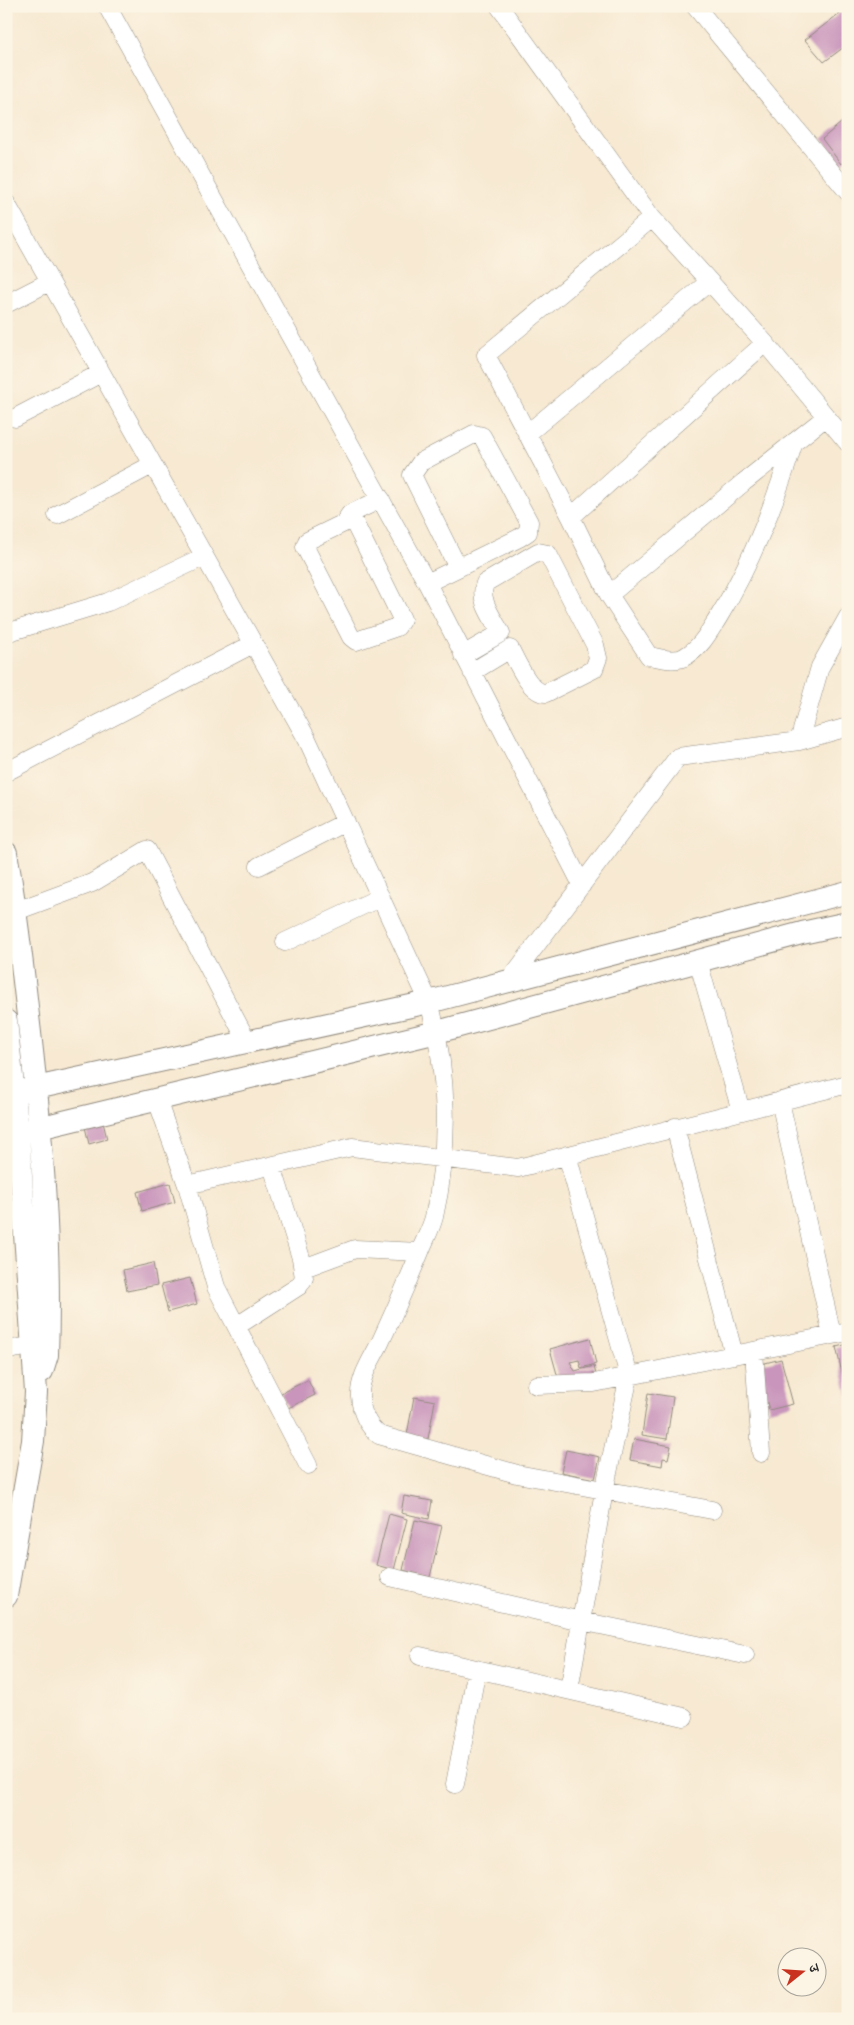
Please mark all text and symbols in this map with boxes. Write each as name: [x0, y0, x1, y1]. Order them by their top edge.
north arrow: [776, 1948, 826, 1998]
text: उ: [802, 1961, 823, 1976]

